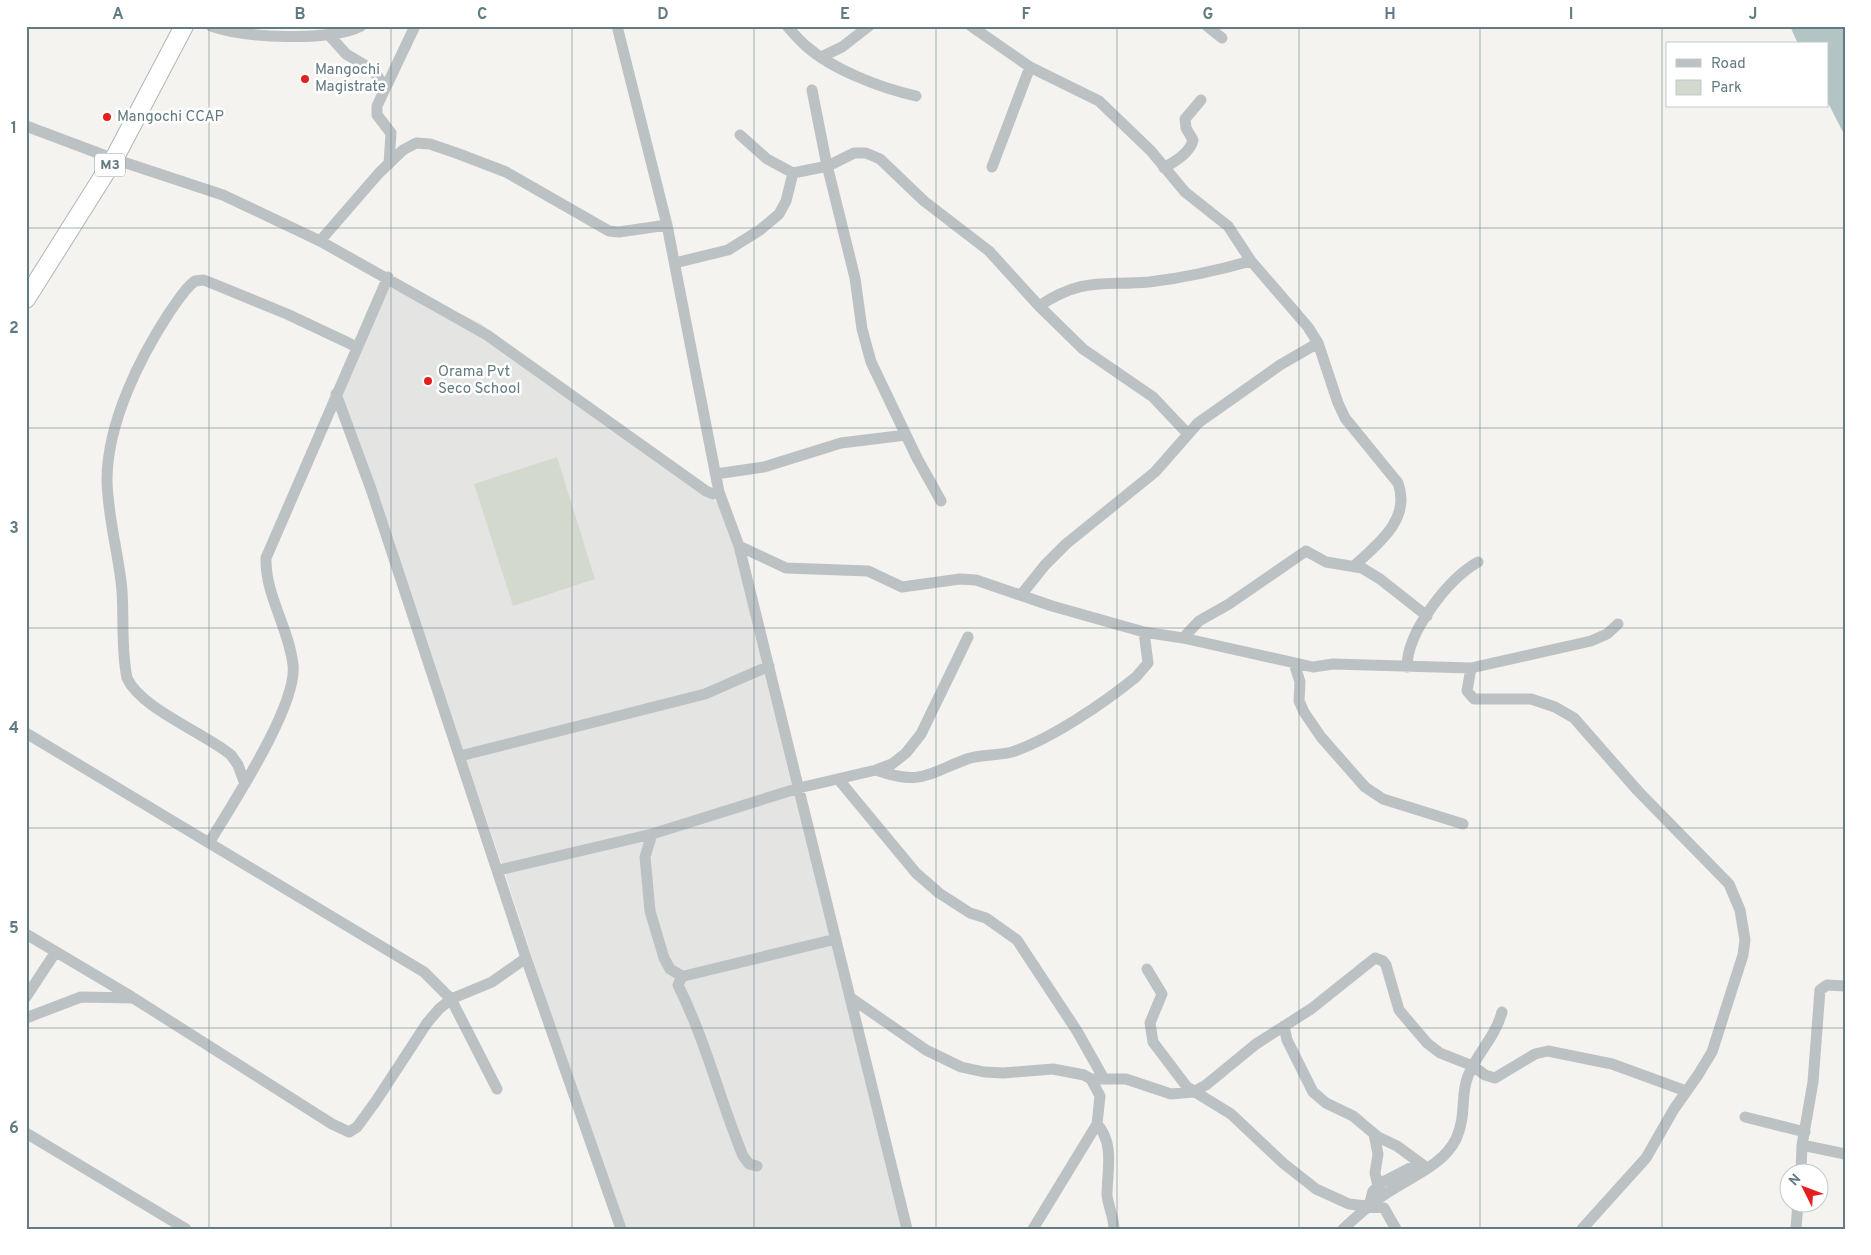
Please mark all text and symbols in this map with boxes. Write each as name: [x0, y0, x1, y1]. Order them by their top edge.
text: A: [112, 5, 124, 25]
text: B: [294, 5, 306, 25]
text: C: [477, 5, 487, 25]
text: D: [657, 5, 669, 25]
text: E: [840, 5, 850, 25]
text: F: [1021, 5, 1031, 25]
text: G: [1203, 5, 1213, 25]
text: H: [1384, 5, 1396, 25]
text: I: [1569, 5, 1573, 25]
text: J: [1749, 5, 1757, 25]
legend: [1666, 42, 1828, 108]
text: Road: [1711, 55, 1746, 74]
place label: Mangochi Magistrate: [315, 61, 386, 97]
marker: Mangochi Magistrate: [299, 73, 311, 85]
text: Park: [1711, 79, 1742, 98]
place label: Mangochi CCAP: [117, 108, 224, 127]
marker: Mangochi CCAP: [101, 111, 113, 123]
text: 1: [11, 119, 17, 139]
road number: M3: [95, 154, 125, 176]
text: 2: [9, 319, 19, 339]
place label: Orama Pvt Seco School: [438, 363, 520, 399]
marker: Orama Pvt Seco School: [422, 375, 434, 387]
text: 3: [9, 519, 19, 539]
text: 4: [9, 719, 19, 739]
text: 5: [9, 919, 19, 939]
text: 6: [9, 1119, 19, 1139]
north arrow: [1778, 1162, 1828, 1212]
text: N: [1786, 1171, 1805, 1190]

